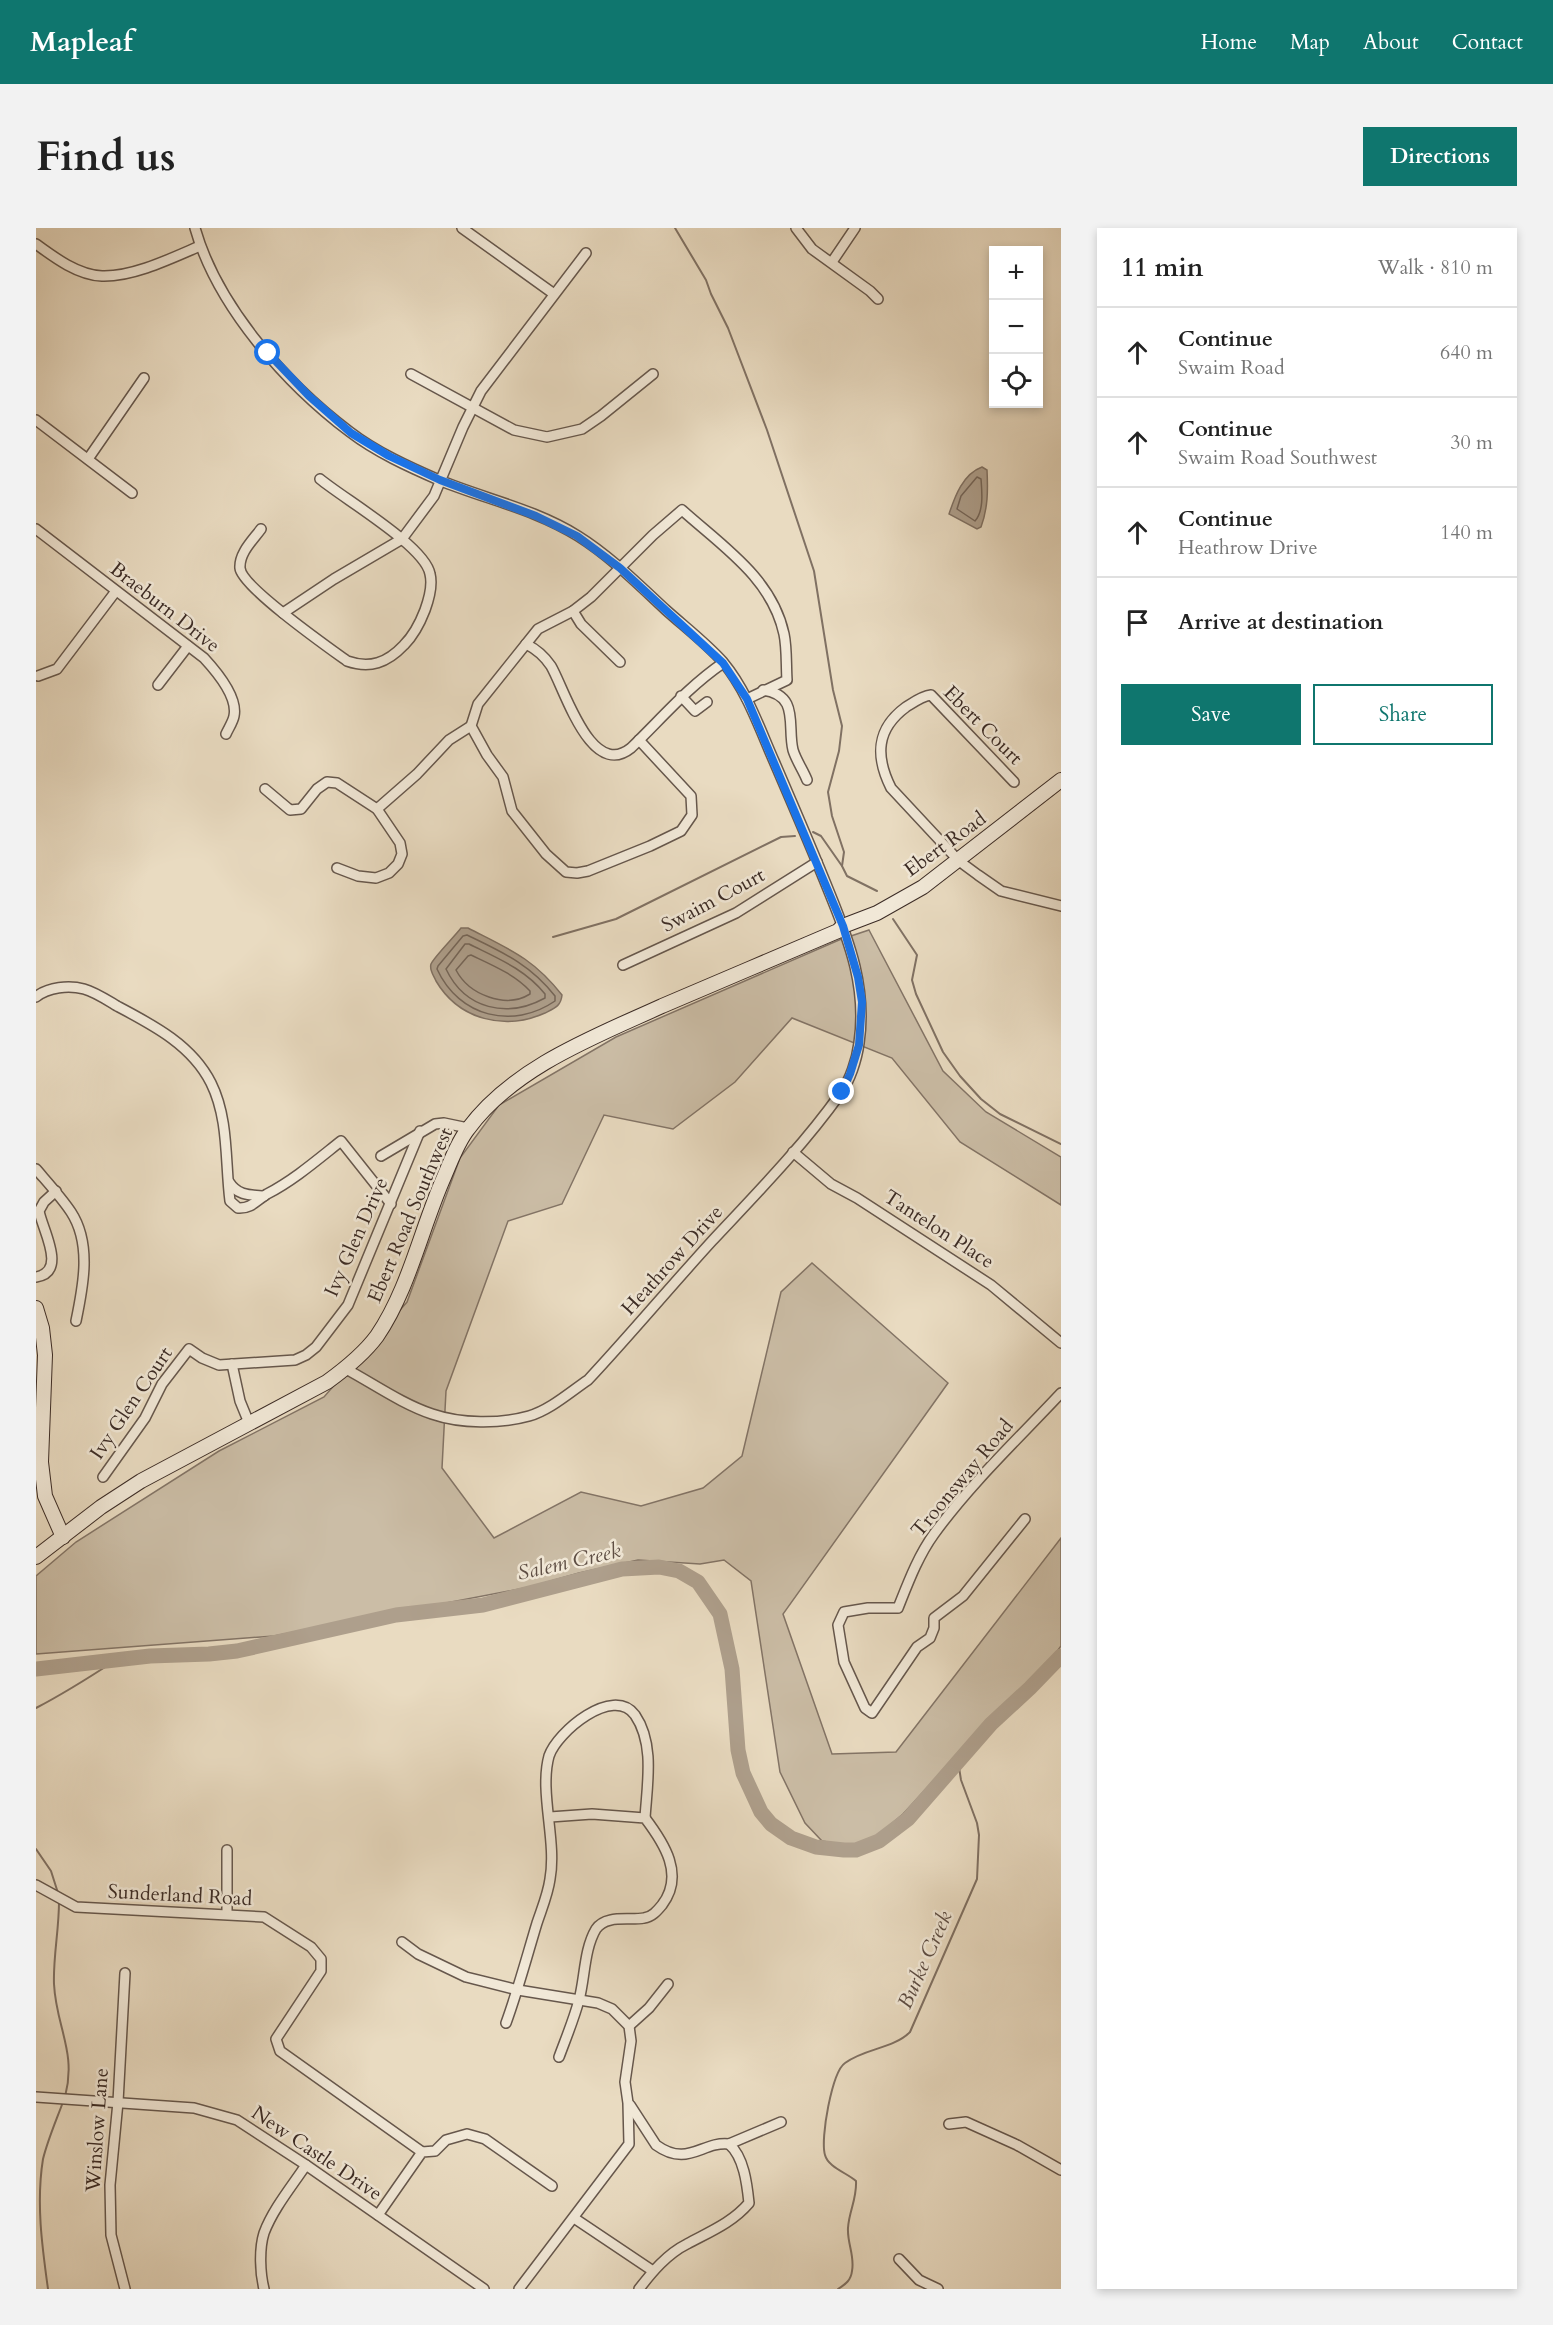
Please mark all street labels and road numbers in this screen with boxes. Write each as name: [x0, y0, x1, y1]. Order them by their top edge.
street label: Braeburn Drive: [104, 556, 226, 658]
street label: Ebert Court: [937, 679, 1029, 771]
street label: Ebert Road: [899, 805, 992, 883]
street label: Swaim Court: [657, 861, 770, 939]
street label: Ebert Road Southwest: [361, 1123, 459, 1307]
street label: Ivy Glen Drive: [318, 1173, 394, 1301]
street label: Tantelon Place: [879, 1183, 999, 1275]
street label: Heathrow Drive: [615, 1199, 729, 1321]
street label: Ivy Glen Court: [83, 1341, 179, 1465]
street label: Troonsway Road: [905, 1413, 1020, 1543]
street label: Sunderland Road: [107, 1878, 253, 1912]
street label: Winslow Lane: [79, 2067, 115, 2194]
street label: New Castle Drive: [246, 2099, 388, 2207]

